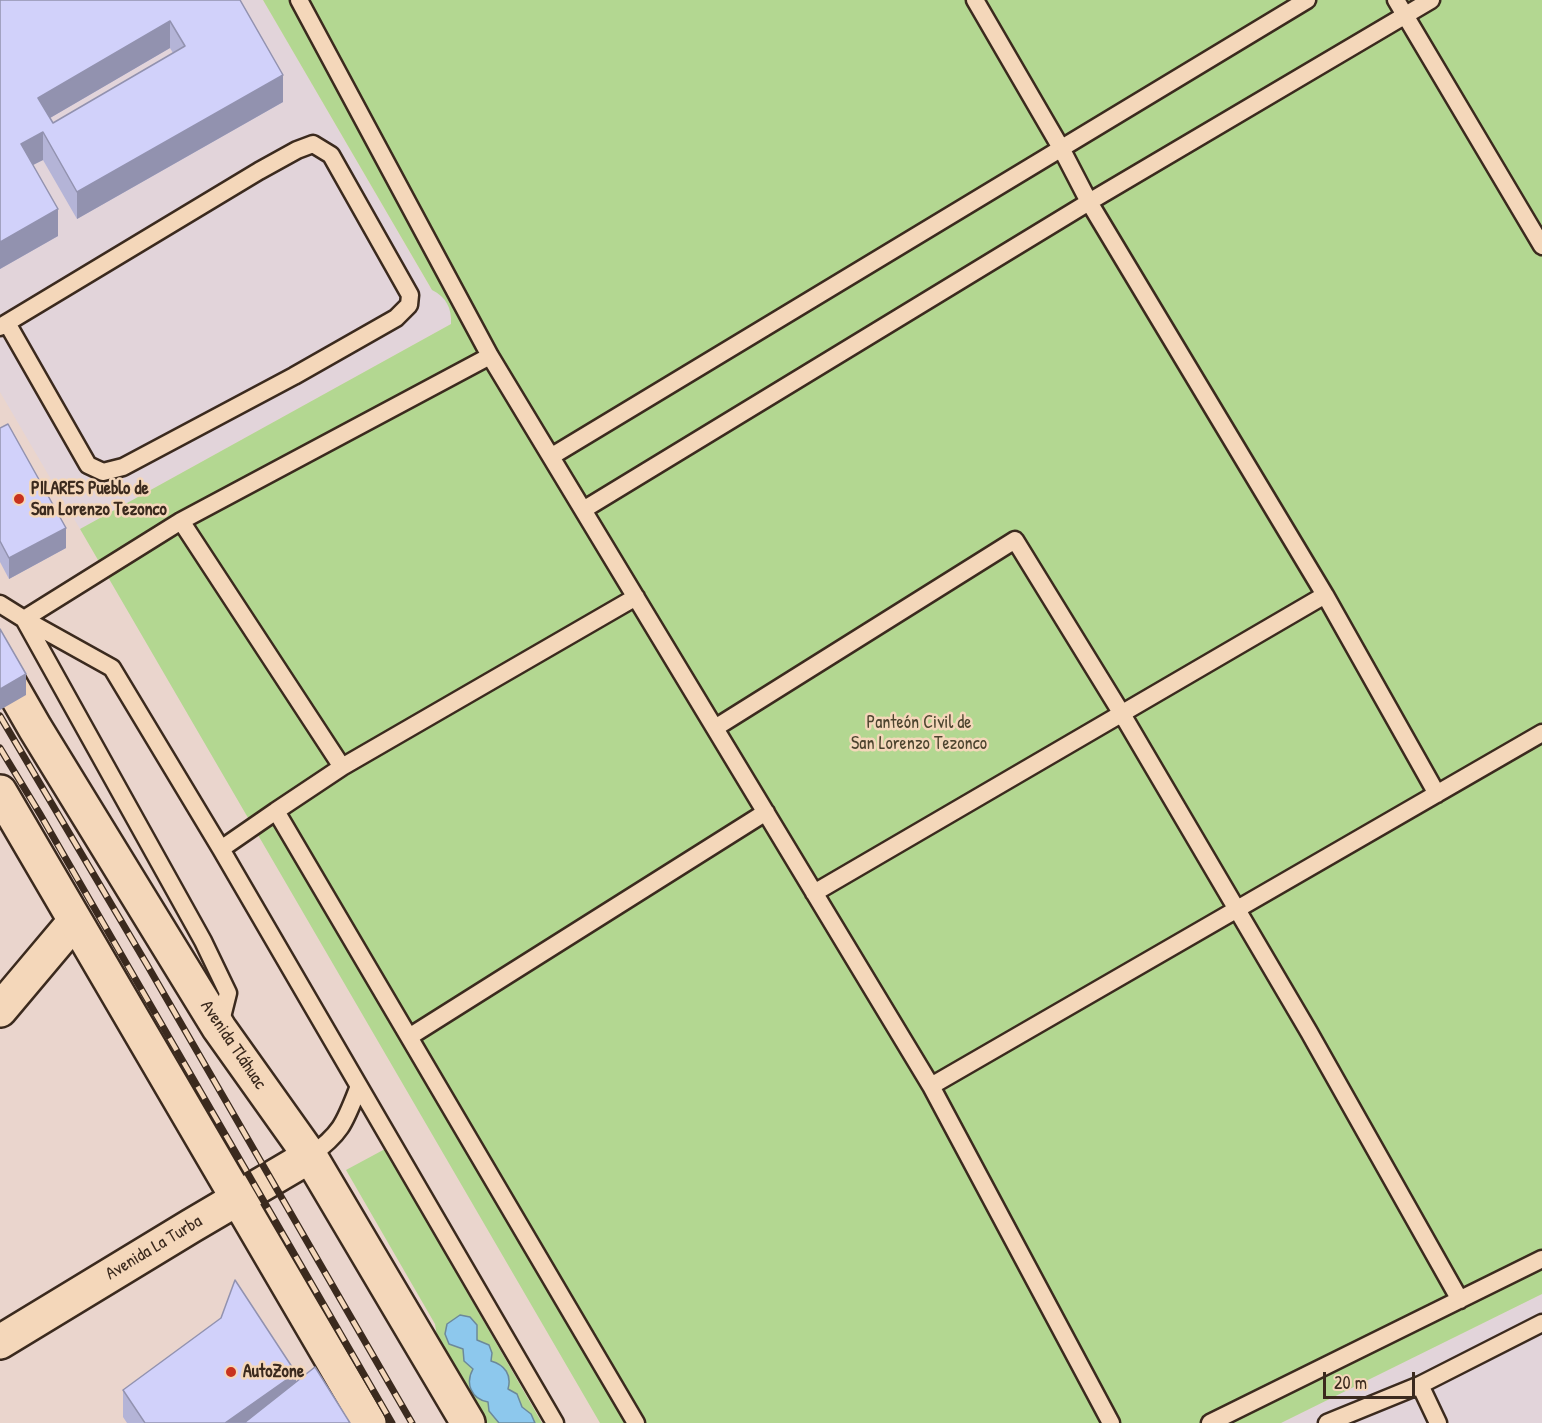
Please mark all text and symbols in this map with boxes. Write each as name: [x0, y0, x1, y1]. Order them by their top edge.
place label: PILARES Pueblo de San Lorenzo Tezonco: [31, 478, 167, 520]
marker: PILARES Pueblo de San Lorenzo Tezonco: [12, 492, 26, 506]
park label: Panteón Civil de San Lorenzo Tezonco: [851, 712, 987, 754]
street label: Avenida Tláhuac: [195, 996, 271, 1094]
street label: Avenida La Turba: [102, 1211, 206, 1285]
scale bar: [1326, 1360, 1418, 1398]
place label: AutoZone: [243, 1361, 304, 1383]
marker: AutoZone: [224, 1365, 238, 1379]
text: 20 m: [1334, 1370, 1367, 1395]

